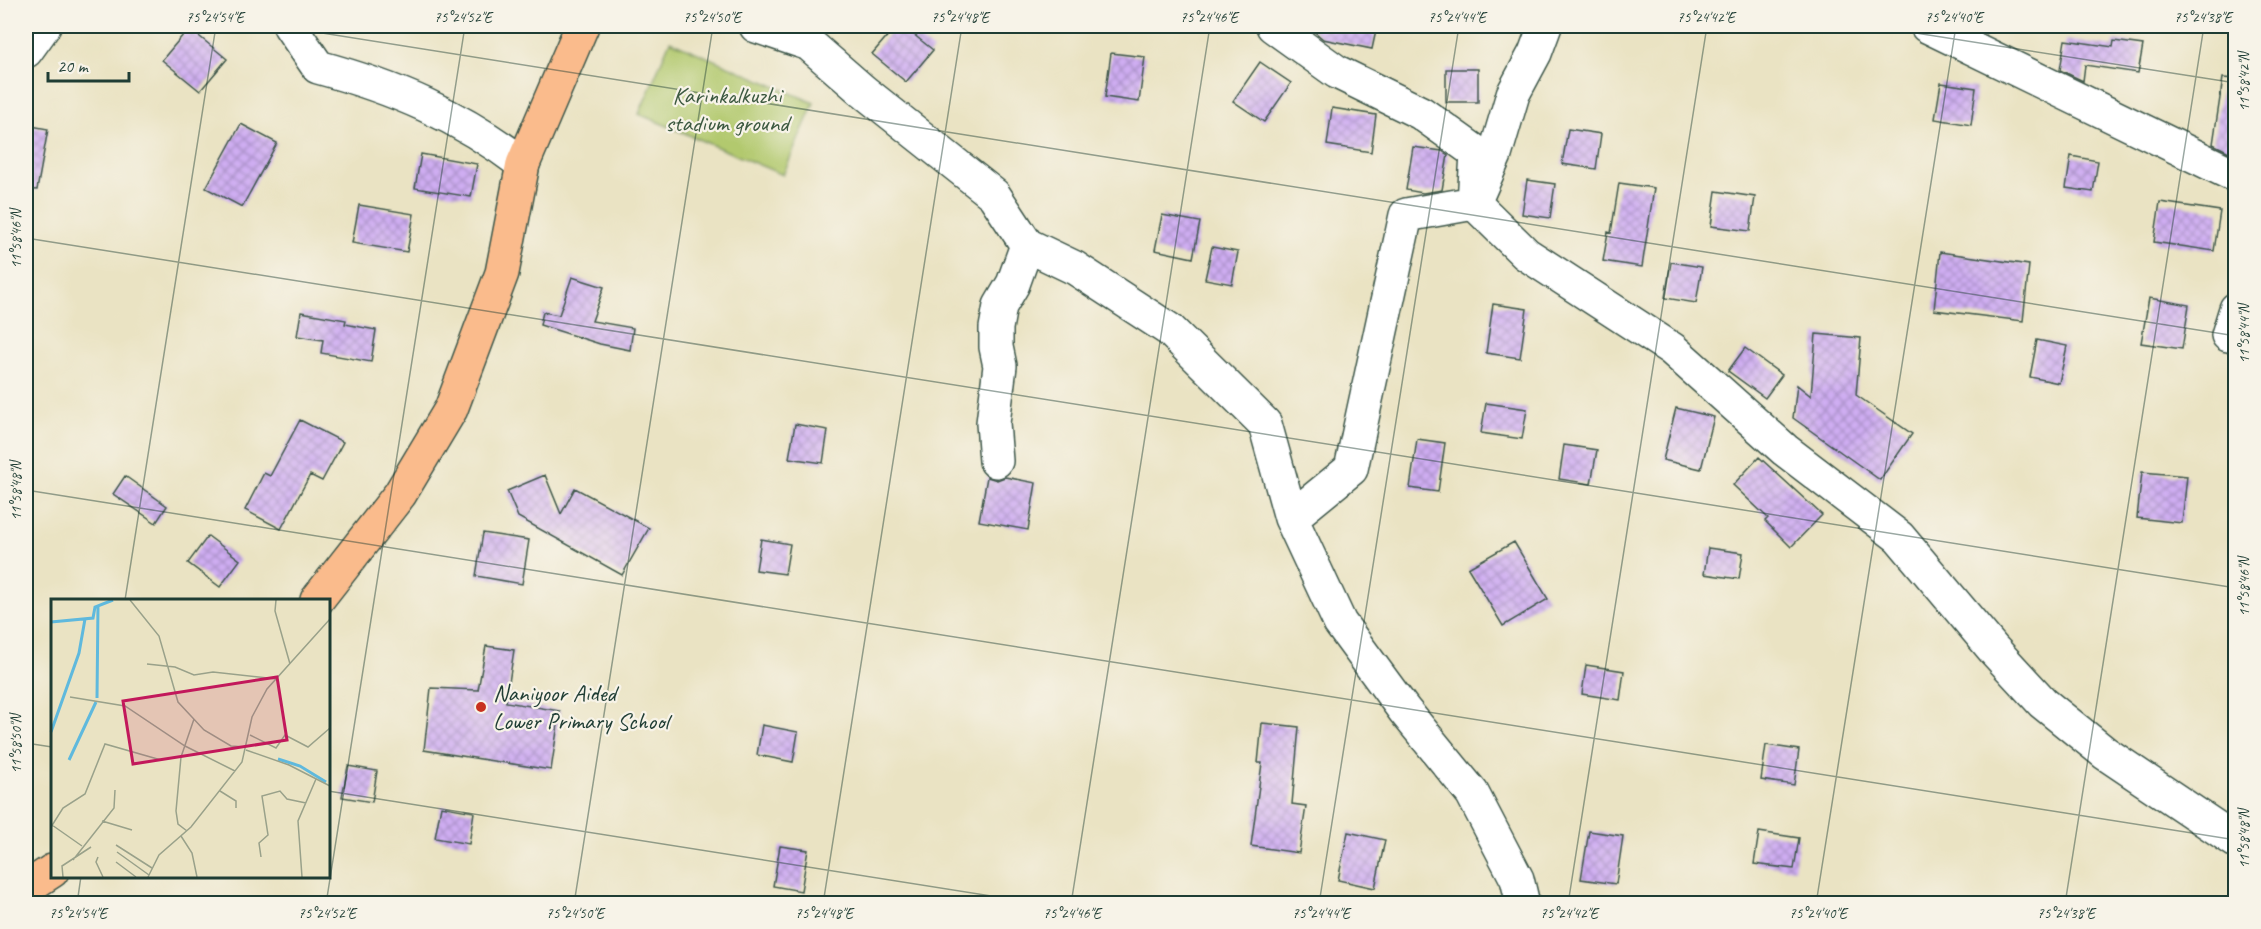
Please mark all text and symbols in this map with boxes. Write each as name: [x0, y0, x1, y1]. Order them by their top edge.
text: 75°24'54"E: [186, 8, 246, 27]
text: 75°24'52"E: [434, 8, 494, 27]
text: 75°24'50"E: [683, 8, 743, 27]
text: 75°24'48"E: [931, 8, 991, 27]
text: 75°24'46"E: [1180, 8, 1240, 27]
text: 75°24'44"E: [1428, 8, 1488, 27]
text: 75°24'42"E: [1677, 8, 1737, 27]
text: 75°24'40"E: [1925, 8, 1985, 27]
text: 75°24'38"E: [2174, 8, 2234, 27]
scale bar: [48, 45, 129, 83]
text: 11°58'42"N: [2235, 49, 2254, 112]
text: 20 m: [57, 55, 90, 77]
park label: Karinkalkuzhi stadium ground: [665, 80, 792, 138]
text: 11°58'46"N: [7, 206, 26, 269]
text: 11°58'44"N: [2235, 301, 2254, 364]
text: 11°58'48"N: [7, 458, 26, 521]
text: 11°58'46"N: [2235, 554, 2254, 617]
inset map: [51, 599, 330, 878]
place label: Naniyoor Aided Lower Primary School: [493, 678, 672, 736]
marker: Naniyoor Aided Lower Primary School: [474, 700, 488, 714]
text: 11°58'50"N: [7, 711, 26, 774]
text: 11°58'48"N: [2235, 806, 2254, 869]
text: 75°24'54"E: [49, 904, 109, 923]
text: 75°24'52"E: [298, 904, 358, 923]
text: 75°24'50"E: [546, 904, 606, 923]
text: 75°24'48"E: [795, 904, 855, 923]
text: 75°24'46"E: [1043, 904, 1103, 923]
text: 75°24'44"E: [1292, 904, 1352, 923]
text: 75°24'42"E: [1540, 904, 1600, 923]
text: 75°24'40"E: [1789, 904, 1849, 923]
text: 75°24'38"E: [2037, 904, 2097, 923]

